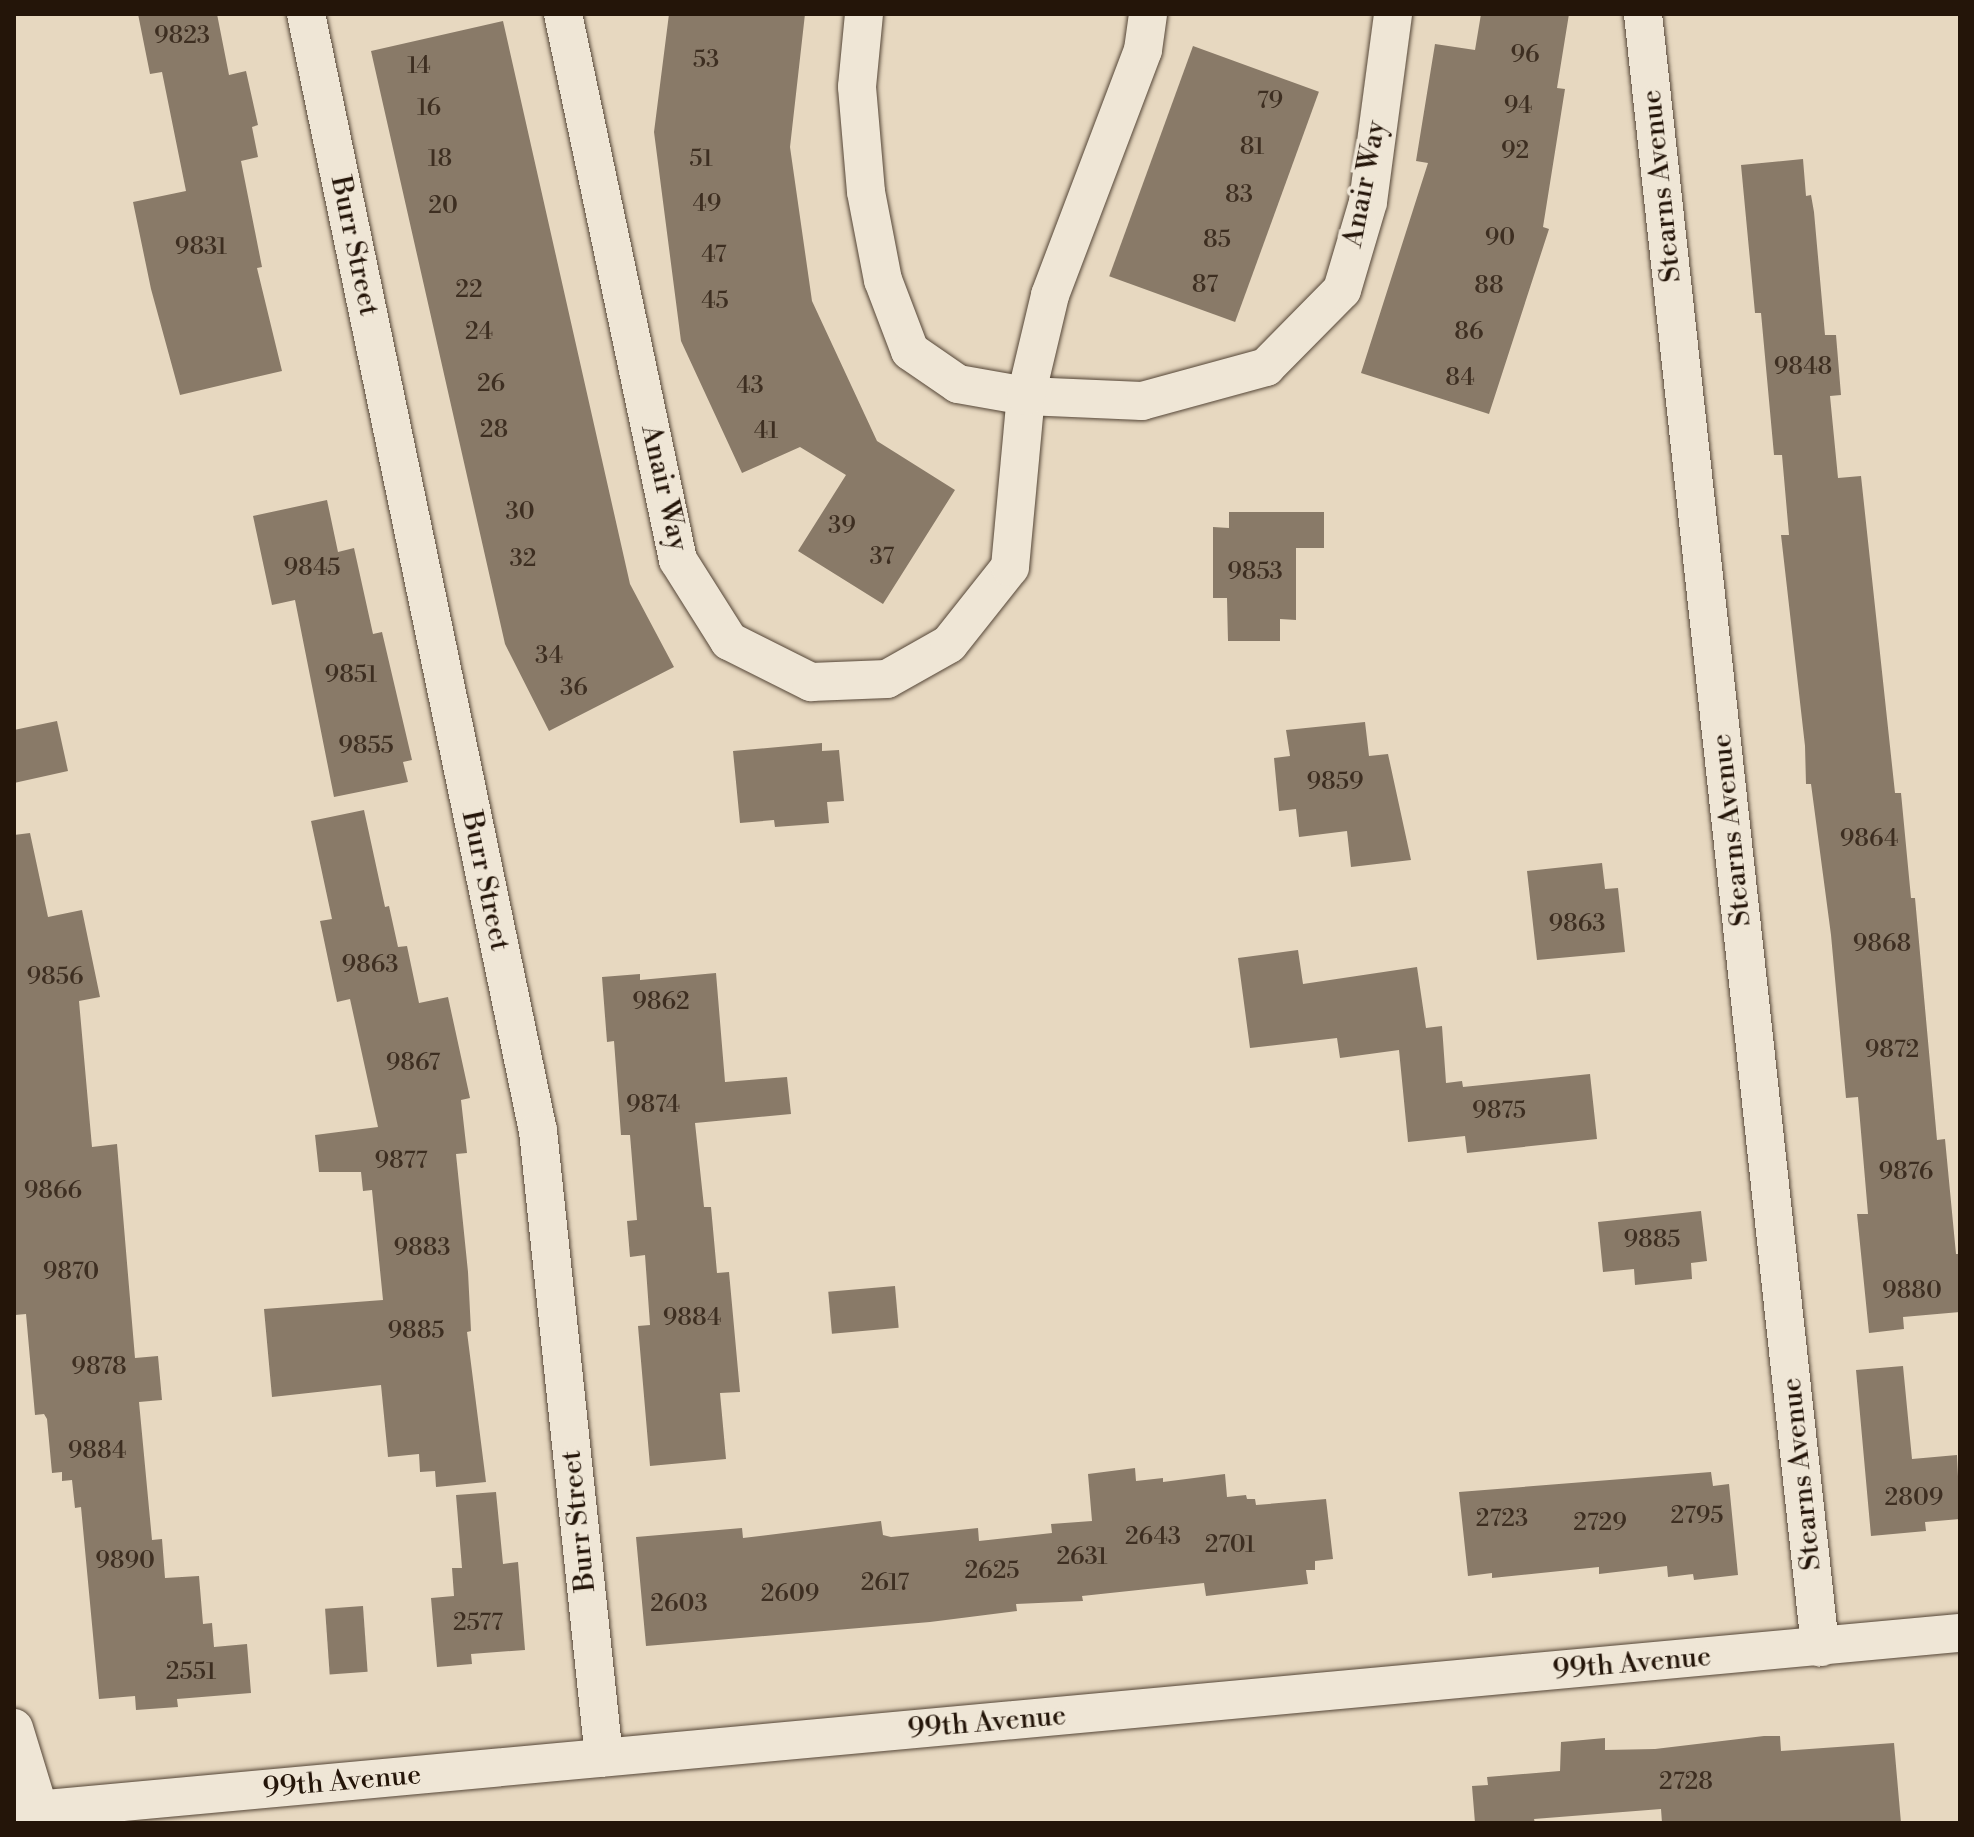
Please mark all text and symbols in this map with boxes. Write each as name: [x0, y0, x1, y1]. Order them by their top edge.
house number: 9823: [154, 23, 210, 51]
house number: 96: [1510, 42, 1540, 70]
house number: 53: [693, 47, 719, 75]
house number: 14: [407, 53, 431, 81]
house number: 79: [1257, 88, 1283, 116]
street label: Stearns Avenue: [1635, 88, 1689, 284]
house number: 94: [1504, 93, 1532, 121]
house number: 16: [417, 95, 441, 123]
street label: Anair Way: [1336, 118, 1394, 250]
house number: 81: [1240, 134, 1264, 162]
house number: 92: [1501, 138, 1529, 166]
house number: 18: [428, 146, 452, 174]
house number: 51: [689, 146, 713, 174]
street label: Burr Street: [323, 173, 385, 319]
house number: 83: [1225, 182, 1253, 210]
house number: 49: [693, 191, 721, 219]
house number: 20: [428, 193, 458, 221]
house number: 90: [1485, 225, 1515, 253]
house number: 85: [1203, 227, 1231, 255]
house number: 9831: [175, 234, 227, 262]
house number: 47: [701, 242, 727, 270]
house number: 87: [1192, 272, 1218, 300]
house number: 88: [1474, 273, 1504, 301]
house number: 22: [455, 277, 483, 305]
house number: 45: [701, 288, 729, 316]
house number: 24: [465, 319, 493, 347]
house number: 86: [1454, 319, 1484, 347]
house number: 9848: [1774, 354, 1832, 382]
house number: 84: [1445, 365, 1475, 393]
house number: 26: [477, 371, 505, 399]
house number: 43: [736, 373, 764, 401]
house number: 28: [480, 417, 508, 445]
house number: 41: [754, 418, 778, 446]
street label: Anair Way: [633, 422, 695, 554]
house number: 30: [505, 499, 535, 527]
house number: 39: [828, 513, 856, 541]
house number: 37: [870, 544, 894, 572]
house number: 32: [510, 546, 536, 574]
house number: 9845: [283, 555, 341, 583]
house number: 9853: [1227, 559, 1283, 587]
house number: 34: [535, 643, 563, 671]
house number: 9851: [325, 662, 377, 690]
house number: 36: [560, 675, 588, 703]
street label: Stearns Avenue: [1705, 732, 1759, 928]
house number: 9855: [338, 733, 394, 761]
house number: 9859: [1306, 769, 1364, 797]
street label: Burr Street: [454, 808, 516, 954]
house number: 9864: [1840, 826, 1898, 854]
house number: 9863: [1548, 911, 1606, 939]
house number: 9868: [1853, 931, 1911, 959]
house number: 9863: [341, 952, 399, 980]
house number: 9856: [26, 964, 84, 992]
house number: 9862: [632, 989, 690, 1017]
house number: 9872: [1865, 1037, 1919, 1065]
house number: 9867: [386, 1050, 440, 1078]
house number: 9874: [626, 1092, 680, 1120]
house number: 9875: [1472, 1098, 1526, 1126]
house number: 9877: [374, 1148, 428, 1176]
house number: 9876: [1879, 1159, 1933, 1187]
house number: 9866: [24, 1178, 82, 1206]
house number: 9885: [1623, 1227, 1681, 1255]
house number: 9883: [393, 1235, 451, 1263]
house number: 9870: [43, 1259, 99, 1287]
house number: 9880: [1882, 1278, 1942, 1306]
house number: 9884: [663, 1305, 721, 1333]
house number: 9885: [387, 1318, 445, 1346]
house number: 9878: [71, 1354, 127, 1382]
street label: Stearns Avenue: [1775, 1376, 1829, 1572]
house number: 9884: [68, 1438, 126, 1466]
street label: Burr Street: [555, 1449, 603, 1593]
house number: 2809: [1885, 1485, 1943, 1513]
house number: 2795: [1670, 1503, 1724, 1531]
house number: 2723: [1476, 1506, 1528, 1534]
house number: 2729: [1573, 1510, 1627, 1538]
house number: 2643: [1125, 1524, 1181, 1552]
house number: 2701: [1205, 1532, 1255, 1560]
house number: 2631: [1056, 1544, 1108, 1572]
house number: 9890: [95, 1548, 155, 1576]
house number: 2625: [964, 1558, 1020, 1586]
house number: 2617: [861, 1570, 909, 1598]
house number: 2609: [761, 1581, 819, 1609]
house number: 2603: [650, 1591, 708, 1619]
house number: 2577: [453, 1610, 503, 1638]
street label: 99th Avenue: [1551, 1640, 1713, 1688]
house number: 2551: [166, 1659, 216, 1687]
street label: 99th Avenue: [906, 1699, 1068, 1747]
street label: 99th Avenue: [261, 1758, 423, 1806]
house number: 2728: [1659, 1769, 1713, 1797]

